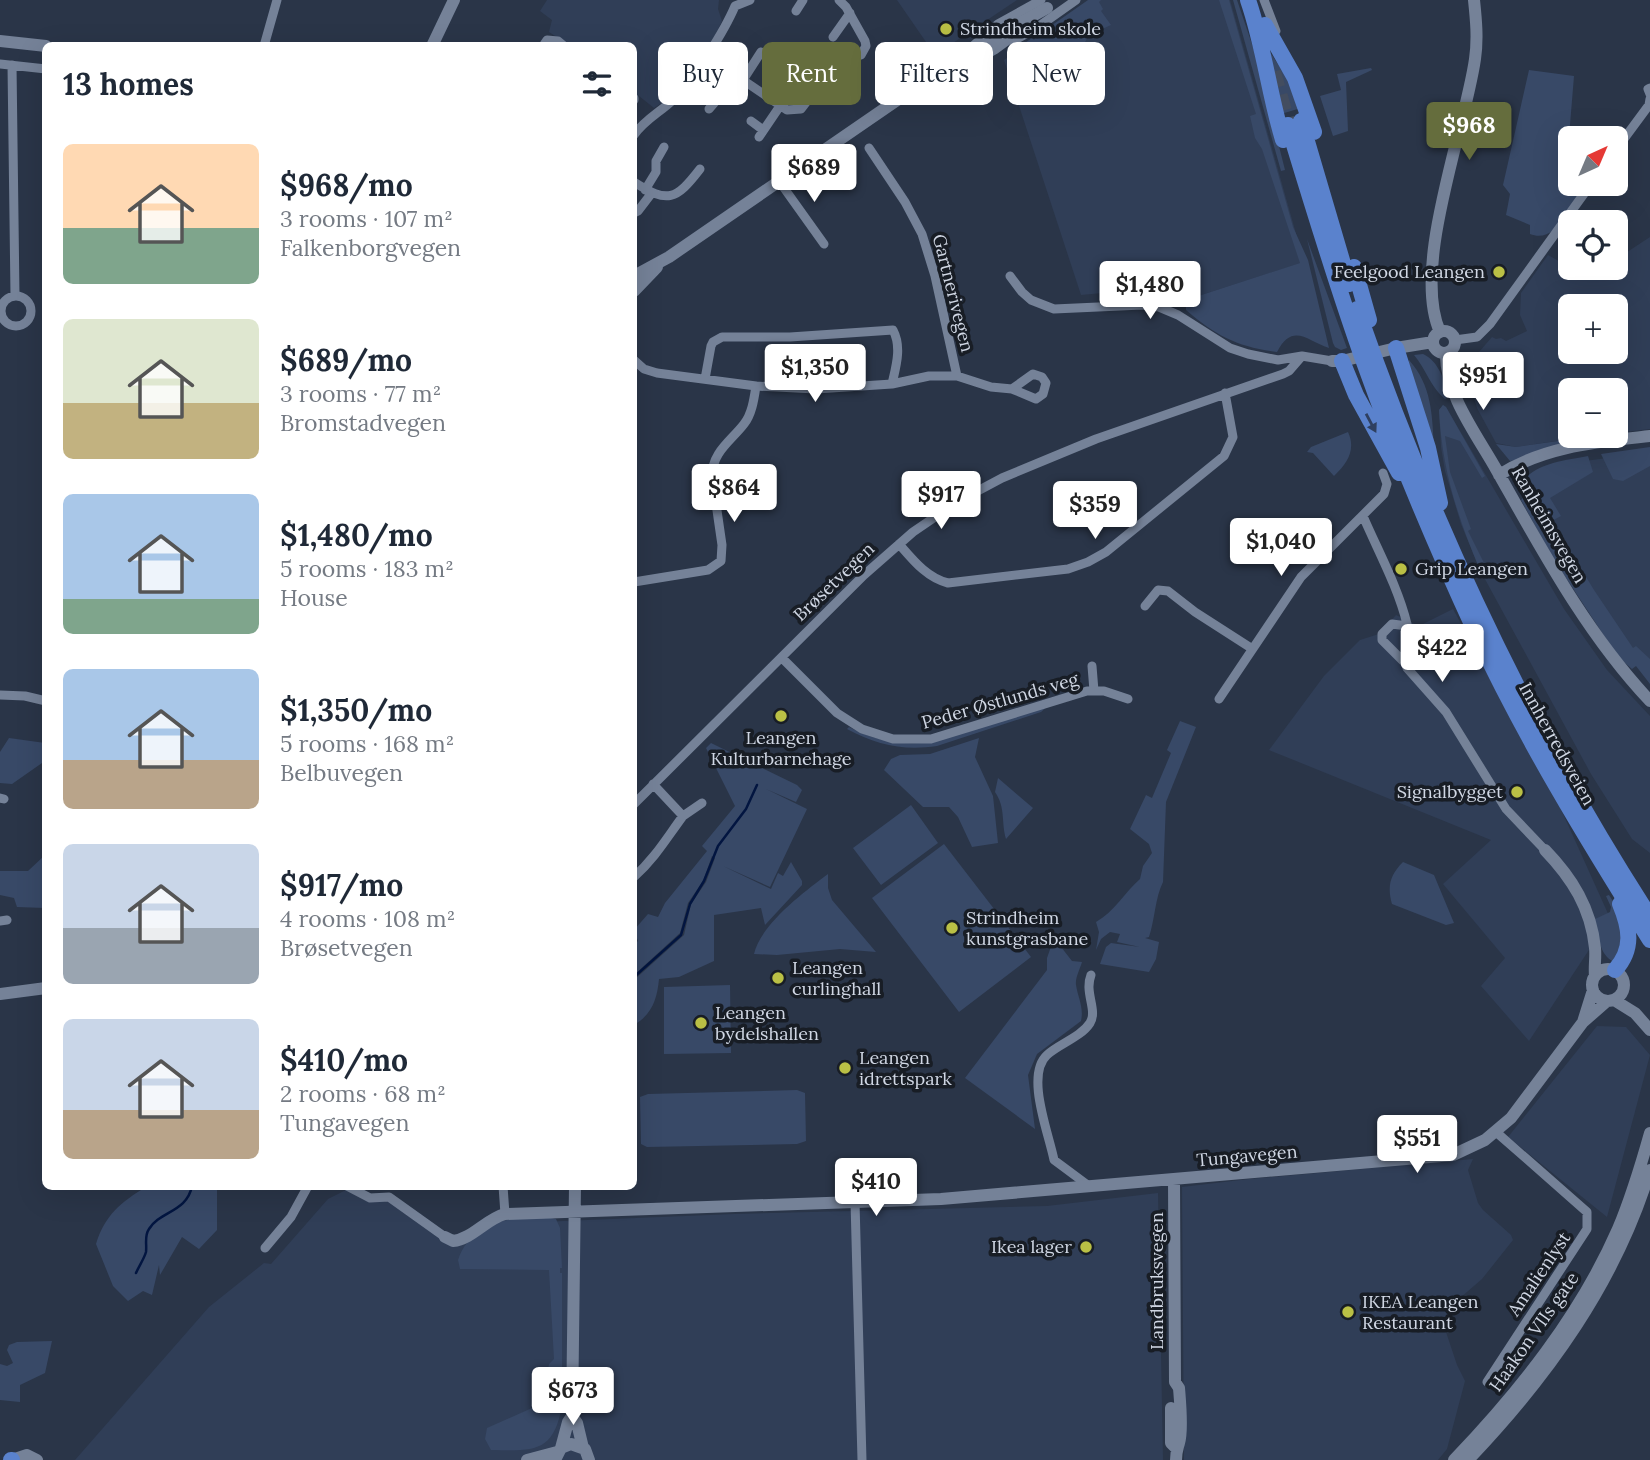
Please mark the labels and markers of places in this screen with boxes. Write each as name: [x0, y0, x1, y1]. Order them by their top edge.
place label: Strindheim skole: [960, 17, 1101, 40]
marker: Strindheim skole: [938, 21, 954, 37]
pin: $968: [1428, 102, 1510, 162]
pin: $689: [773, 144, 855, 204]
place label: Feelgood Leangen: [1334, 260, 1485, 283]
pin: $1,480: [1093, 262, 1207, 321]
marker: Feelgood Leangen: [1491, 264, 1507, 280]
pin: $1,350: [758, 344, 872, 404]
pin: $951: [1442, 352, 1524, 412]
pin: $864: [693, 464, 775, 524]
pin: $917: [900, 472, 982, 531]
pin: $359: [1054, 482, 1136, 541]
pin: $1,040: [1224, 518, 1338, 578]
place label: Grip Leangen: [1415, 557, 1528, 580]
marker: Grip Leangen: [1393, 561, 1409, 577]
pin: $422: [1401, 624, 1483, 684]
marker: Leangen Kulturbarnehage: [773, 708, 789, 724]
place label: Leangen Kulturbarnehage: [710, 726, 852, 770]
place label: Signalbygget: [1397, 780, 1503, 803]
marker: Signalbygget: [1509, 784, 1525, 800]
place label: Strindheim kunstgrasbane: [966, 906, 1089, 950]
marker: Strindheim kunstgrasbane: [944, 920, 960, 936]
place label: Leangen curlinghall: [792, 956, 881, 1000]
marker: Leangen curlinghall: [770, 970, 786, 986]
place label: Leangen bydelshallen: [715, 1001, 819, 1045]
marker: Leangen bydelshallen: [693, 1015, 709, 1031]
place label: Leangen idrettspark: [859, 1046, 952, 1090]
marker: Leangen idrettspark: [837, 1060, 853, 1076]
pin: $551: [1376, 1116, 1458, 1175]
pin: $410: [835, 1158, 917, 1218]
place label: Ikea lager: [991, 1235, 1072, 1258]
marker: Ikea lager: [1078, 1239, 1094, 1255]
place label: IKEA Leangen Restaurant: [1362, 1290, 1478, 1334]
marker: IKEA Leangen Restaurant: [1340, 1304, 1356, 1320]
pin: $673: [532, 1368, 614, 1427]

